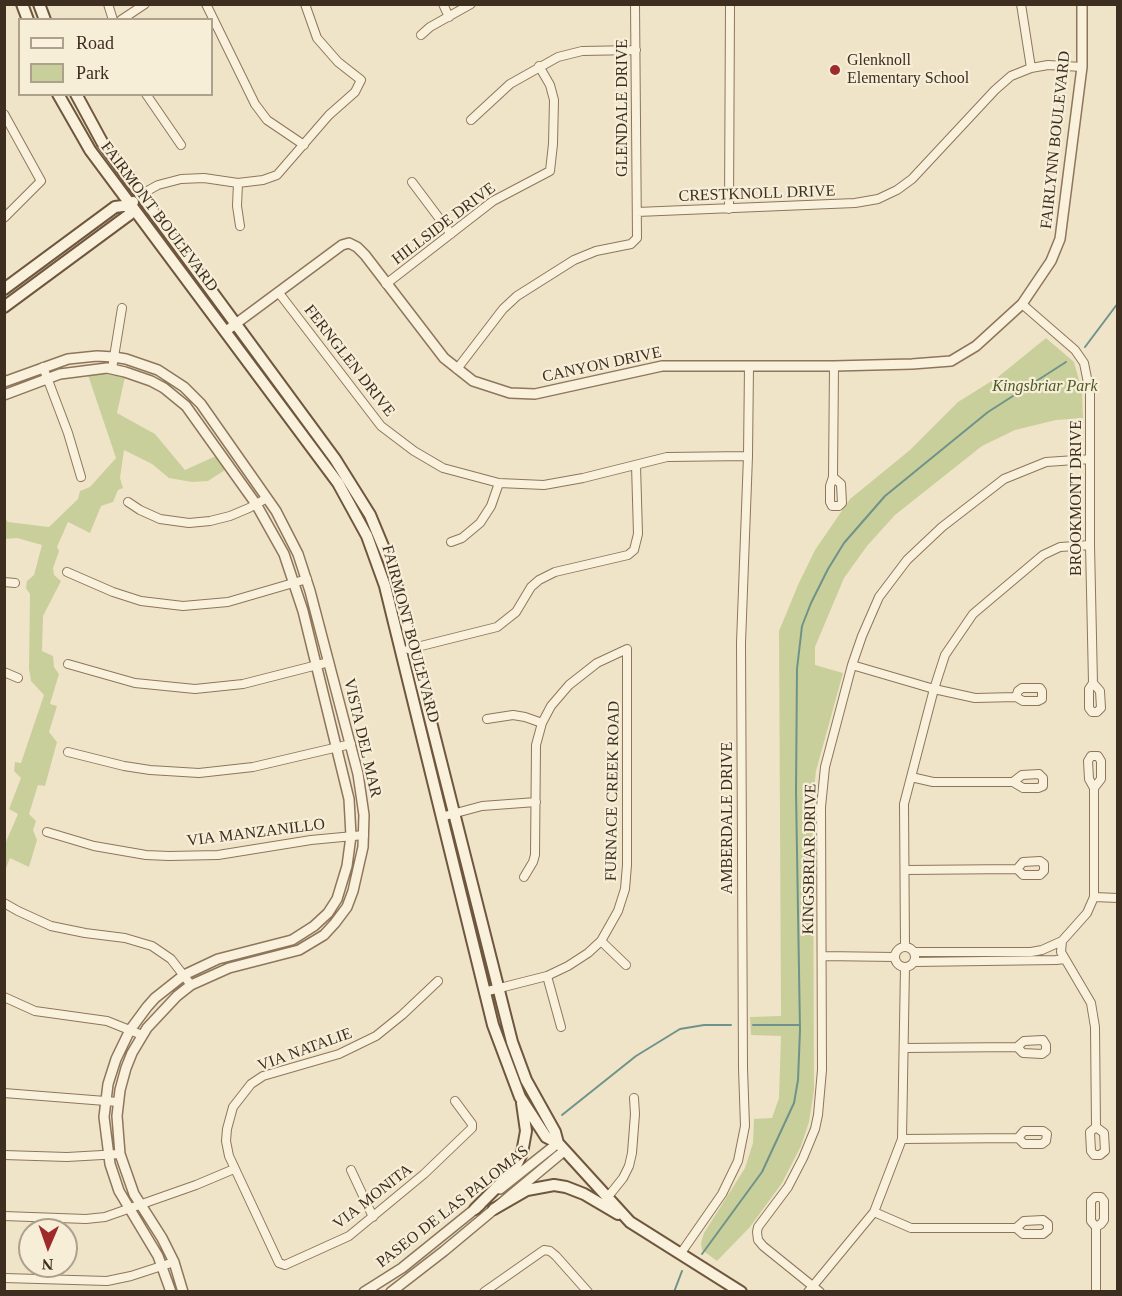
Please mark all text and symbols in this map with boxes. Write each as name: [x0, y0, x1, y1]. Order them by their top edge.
legend: [18, 18, 213, 96]
text: Road: [76, 33, 114, 53]
street label: GLENDALE DRIVE: [613, 39, 633, 177]
street label: FAIRLYNN BOULEVARD: [1037, 50, 1075, 230]
place label: Glenknoll Elementary School: [847, 51, 969, 89]
text: Park: [76, 63, 109, 83]
marker: Glenknoll Elementary School: [828, 63, 842, 77]
street label: FAIRMONT BOULEVARD: [96, 138, 222, 296]
street label: HILLSIDE DRIVE: [388, 179, 500, 269]
street label: CRESTKNOLL DRIVE: [678, 182, 836, 206]
street label: FERNGLEN DRIVE: [299, 301, 399, 421]
street label: CANYON DRIVE: [541, 343, 663, 387]
park label: Kingsbriar Park: [992, 377, 1098, 397]
street label: BROOKMONT DRIVE: [1067, 420, 1087, 576]
street label: FAIRMONT BOULEVARD: [377, 543, 443, 725]
street label: VISTA DEL MAR: [339, 677, 385, 799]
street label: FURNACE CREEK ROAD: [602, 701, 624, 881]
street label: AMBERDALE DRIVE: [718, 742, 738, 894]
street label: KINGSBRIAR DRIVE: [799, 784, 821, 934]
street label: VIA MANZANILLO: [186, 815, 326, 851]
street label: VIA NATALIE: [255, 1024, 355, 1076]
street label: PASEO DE LAS PALOMAS: [373, 1142, 533, 1272]
street label: VIA MONITA: [330, 1160, 416, 1234]
north arrow: [18, 1218, 78, 1278]
text: N: [41, 1256, 53, 1273]

